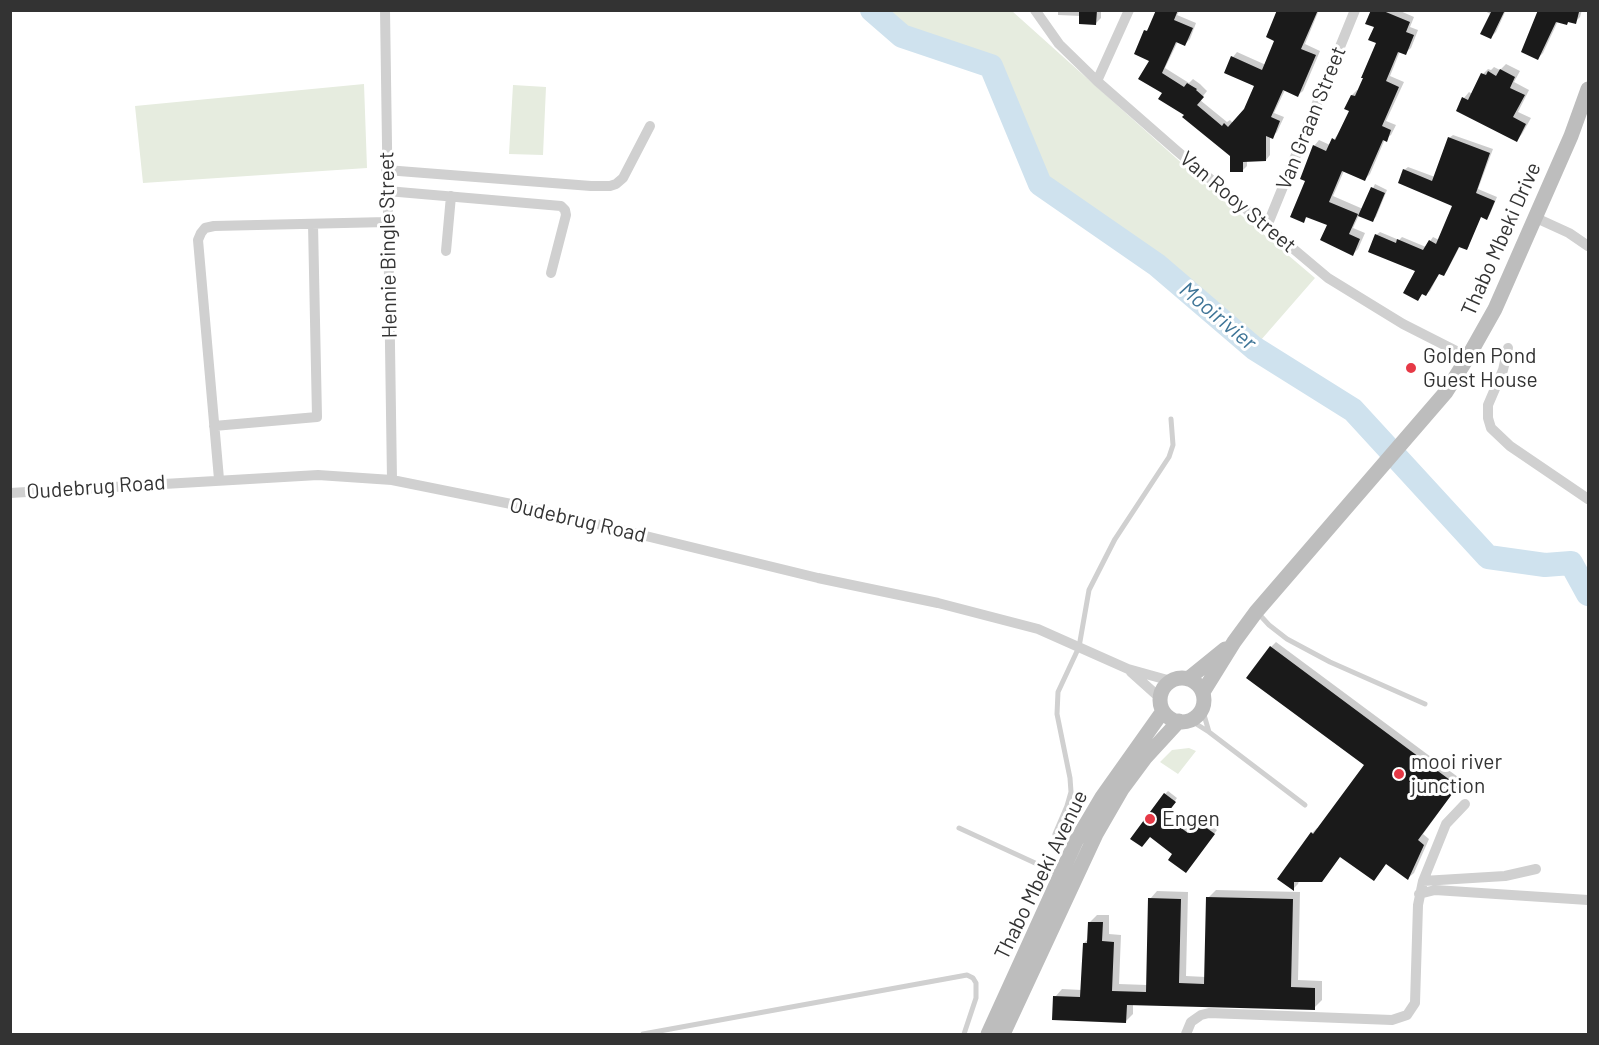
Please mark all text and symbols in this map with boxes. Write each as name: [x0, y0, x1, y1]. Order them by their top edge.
street label: Van Graan Street: [1271, 43, 1351, 193]
street label: Van Rooy Street: [1175, 146, 1301, 258]
street label: Hennie Bingle Street: [374, 151, 402, 339]
street label: Thabo Mbeki Drive: [1456, 158, 1546, 320]
water label: Mooirivier: [1174, 276, 1262, 356]
place label: Golden Pond Guest House: [1423, 343, 1538, 393]
marker: Golden Pond Guest House: [1404, 361, 1418, 375]
street label: Oudebrug Road: [26, 470, 166, 504]
street label: Oudebrug Road: [507, 492, 649, 548]
place label: mooi river junction: [1411, 749, 1502, 799]
marker: mooi river junction: [1392, 767, 1406, 781]
street label: Thabo Mbeki Avenue: [989, 786, 1093, 964]
place label: Engen: [1162, 806, 1220, 832]
marker: Engen: [1143, 812, 1157, 826]

